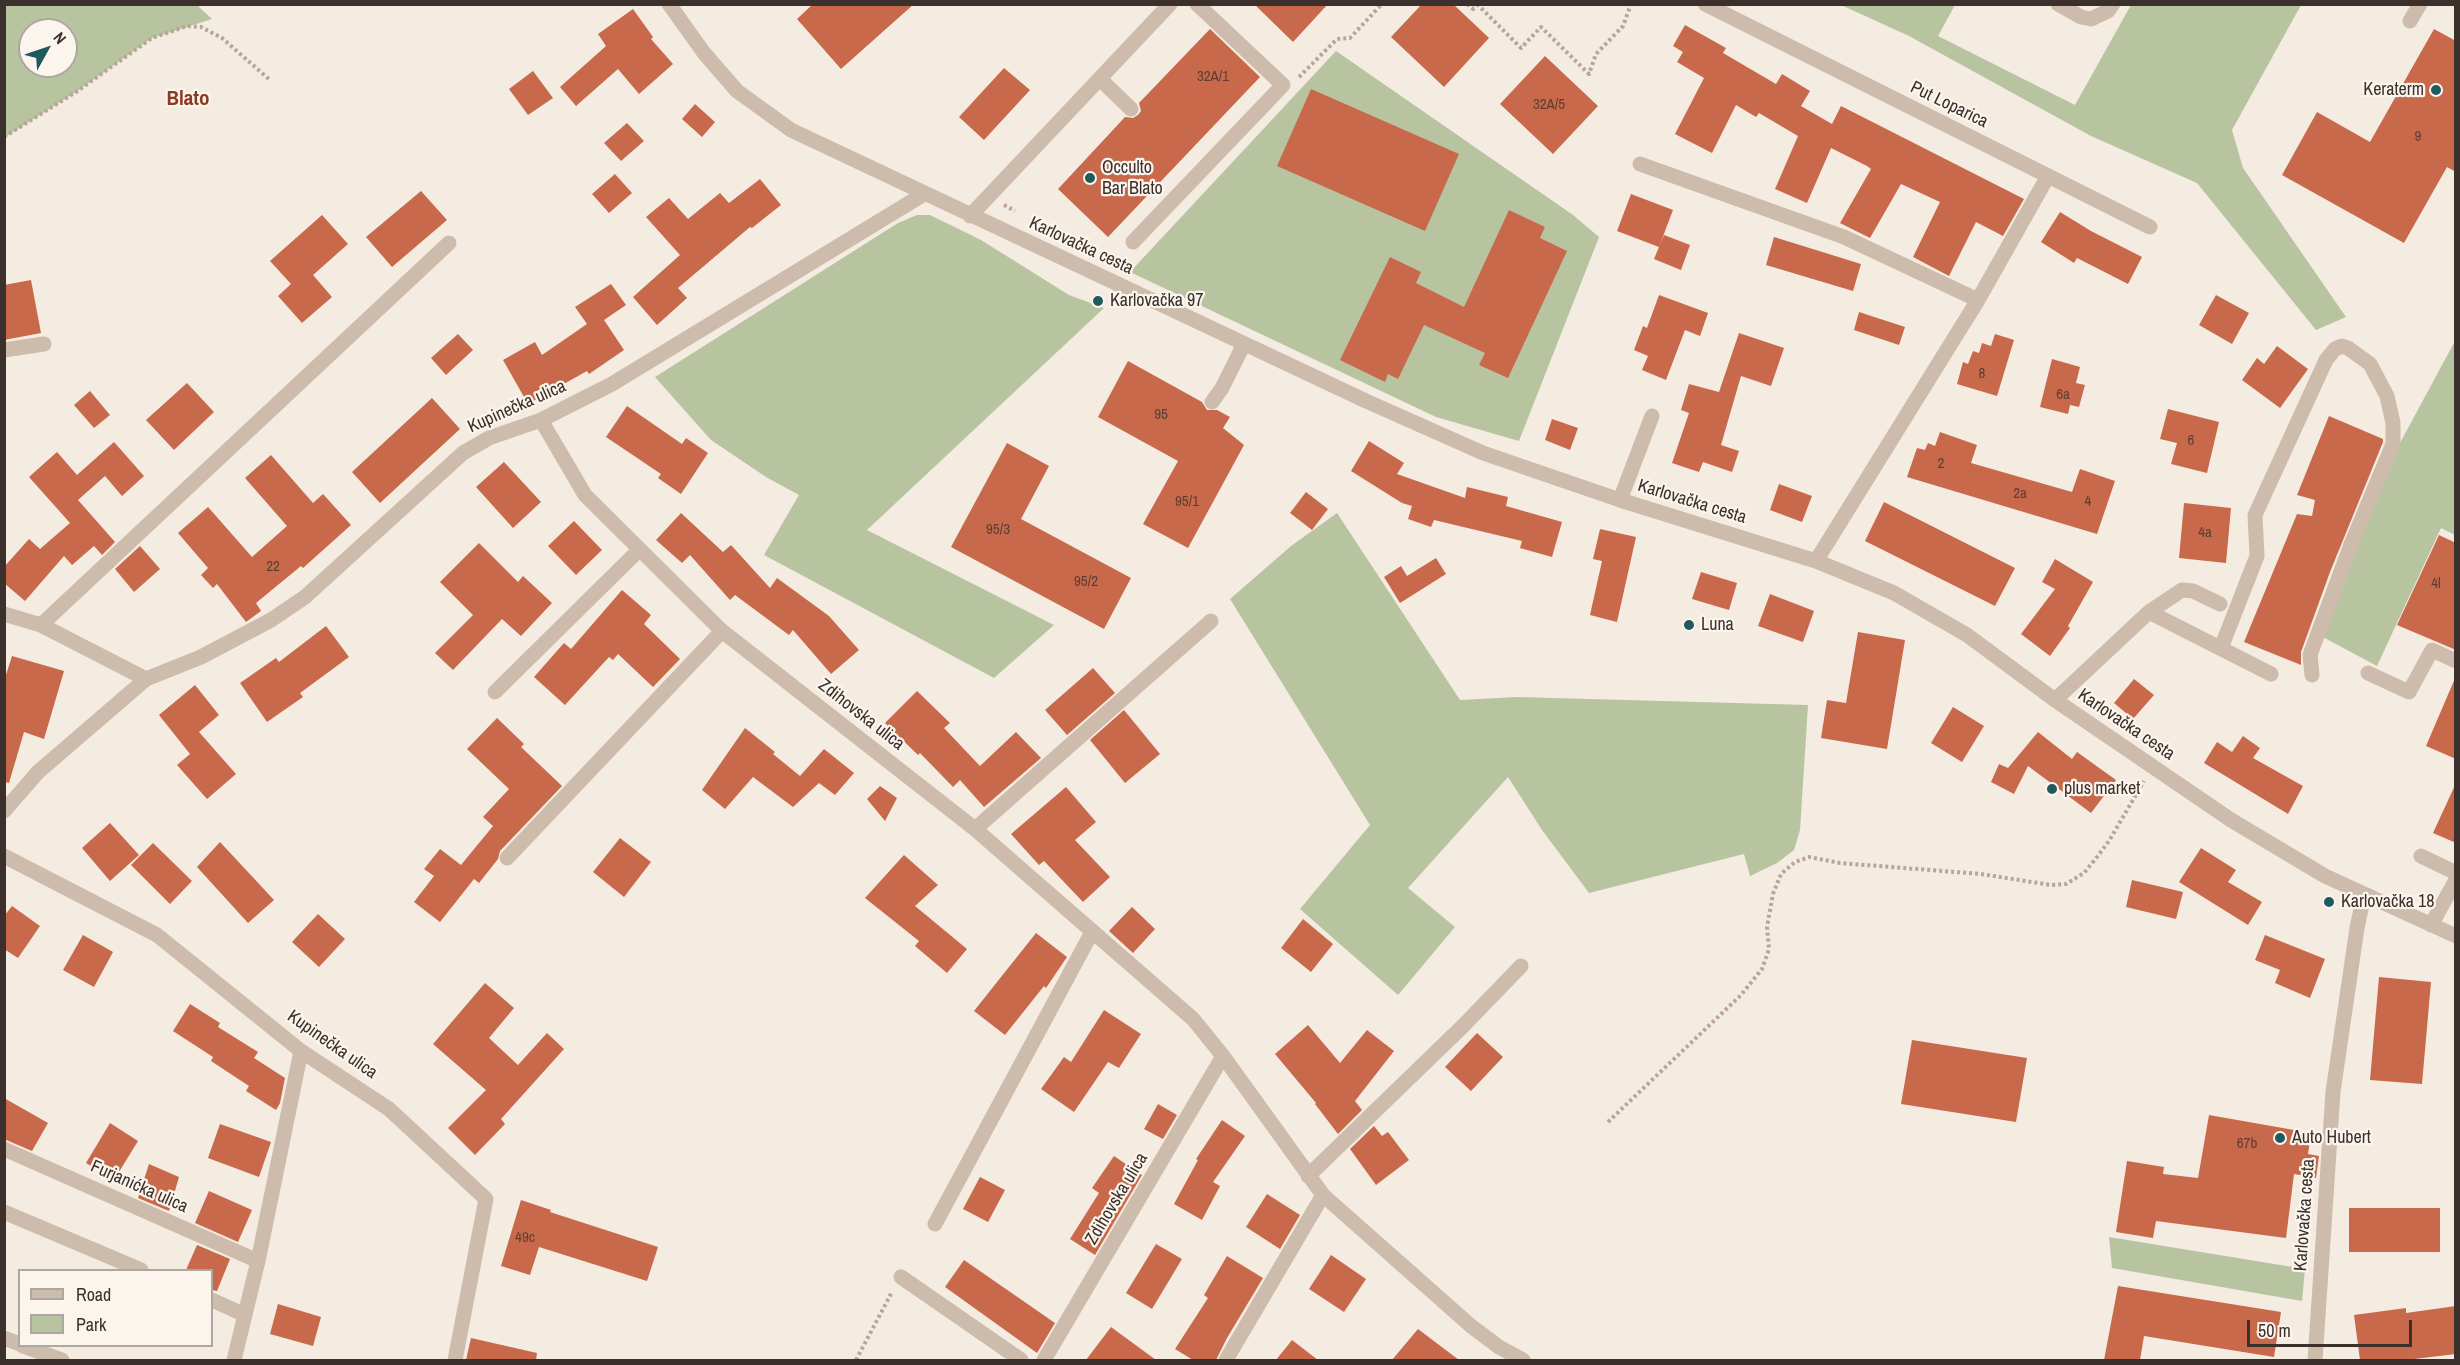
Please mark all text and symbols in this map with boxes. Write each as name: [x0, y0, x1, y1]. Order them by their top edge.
north arrow: [18, 18, 78, 78]
text: N: [49, 27, 72, 48]
house number: 32A/1: [1197, 68, 1229, 86]
street label: Put Loparica: [1907, 77, 1991, 133]
place label: Keraterm: [2363, 79, 2424, 101]
marker: Keraterm: [2429, 83, 2443, 97]
district label: Blato: [166, 86, 210, 112]
house number: 32A/5: [1533, 96, 1565, 114]
house number: 9: [2415, 128, 2421, 146]
place label: Occulto Bar Blato: [1102, 157, 1163, 200]
marker: Occulto Bar Blato: [1083, 171, 1097, 185]
street label: Karlovačka cesta: [1026, 212, 1136, 280]
place label: Karlovačka 97: [1110, 290, 1204, 312]
marker: Karlovačka 97: [1091, 294, 1105, 308]
house number: 8: [1979, 365, 1985, 383]
street label: Kupinečka ulica: [465, 376, 569, 438]
house number: 6a: [2056, 386, 2070, 404]
house number: 95: [1154, 406, 1168, 424]
house number: 6: [2188, 432, 2194, 450]
house number: 2: [1938, 455, 1944, 473]
street label: Karlovačka cesta: [1635, 475, 1749, 529]
house number: 2a: [2013, 485, 2027, 503]
house number: 95/1: [1175, 493, 1199, 511]
house number: 4: [2085, 493, 2091, 511]
house number: 95/3: [986, 521, 1010, 539]
house number: 4a: [2198, 524, 2212, 542]
house number: 22: [266, 558, 280, 576]
house number: 95/2: [1074, 573, 1098, 591]
house number: 4l: [2431, 575, 2441, 593]
place label: Luna: [1701, 614, 1734, 636]
marker: Luna: [1682, 618, 1696, 632]
street label: Zdihovska ulica: [814, 675, 908, 755]
street label: Karlovačka cesta: [2073, 685, 2179, 765]
place label: plus market: [2064, 778, 2140, 800]
marker: plus market: [2045, 782, 2059, 796]
place label: Karlovačka 18: [2341, 891, 2435, 913]
marker: Karlovačka 18: [2322, 895, 2336, 909]
street label: Kupinečka ulica: [283, 1006, 381, 1084]
place label: Auto Hubert: [2292, 1127, 2371, 1149]
marker: Auto Hubert: [2273, 1131, 2287, 1145]
house number: 67b: [2237, 1135, 2257, 1153]
street label: Zdihovska ulica: [1081, 1149, 1153, 1249]
street label: Furjanićka ulica: [87, 1156, 191, 1218]
street label: Karlovačka cesta: [2290, 1158, 2320, 1272]
house number: 49c: [515, 1229, 535, 1247]
legend: [18, 1269, 213, 1347]
text: Road: [76, 1282, 111, 1307]
scale bar: [2250, 1308, 2415, 1346]
text: Park: [76, 1312, 106, 1337]
text: 50 m: [2258, 1318, 2291, 1343]

